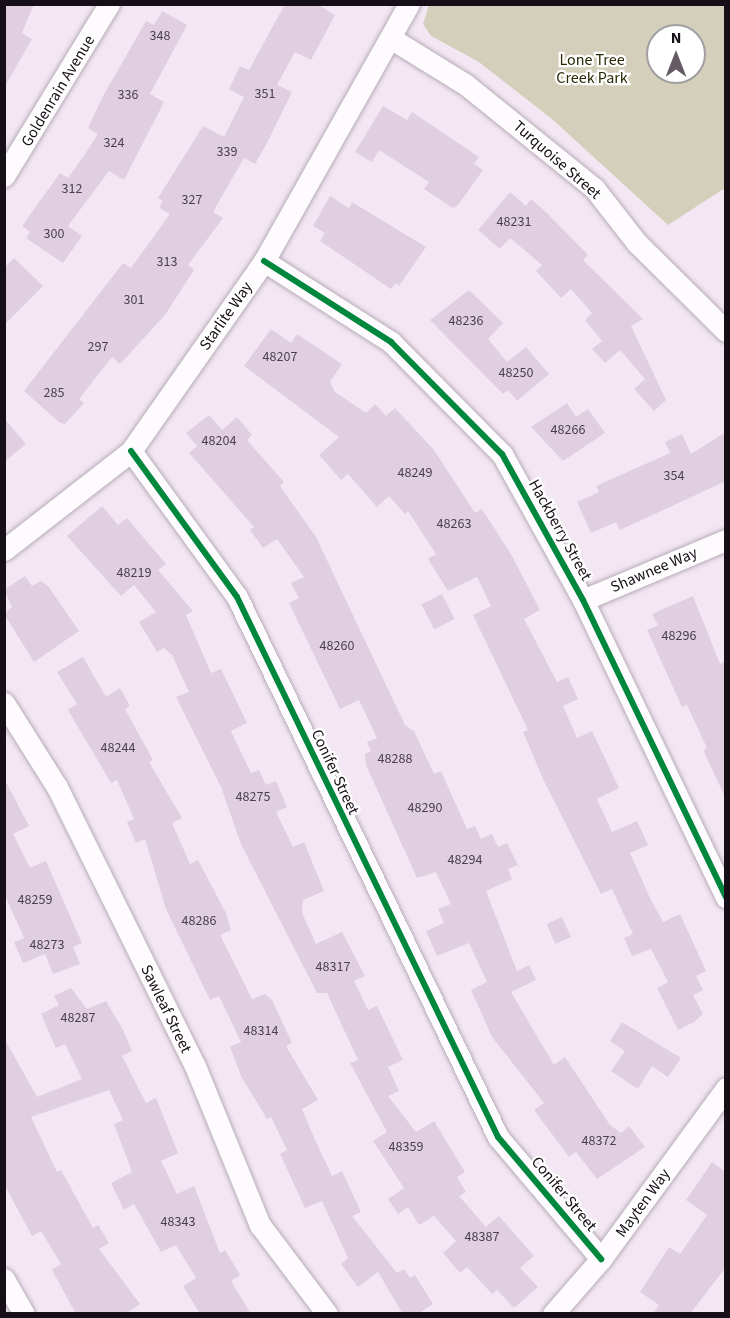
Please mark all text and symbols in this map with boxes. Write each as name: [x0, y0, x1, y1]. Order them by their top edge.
north arrow: [646, 24, 706, 84]
text: N: [671, 27, 681, 49]
house number: 348: [150, 28, 170, 44]
street label: Goldenrain Avenue: [17, 32, 99, 150]
park label: Lone Tree Creek Park: [556, 50, 628, 88]
house number: 351: [255, 86, 275, 102]
house number: 336: [118, 87, 138, 103]
street label: Turquoise Street: [509, 117, 605, 203]
house number: 324: [104, 135, 124, 151]
house number: 339: [217, 144, 237, 160]
house number: 312: [62, 181, 82, 197]
house number: 327: [182, 192, 202, 208]
house number: 48231: [497, 214, 531, 230]
house number: 300: [44, 226, 64, 242]
house number: 313: [157, 254, 177, 270]
street label: Starlite Way: [195, 278, 257, 354]
house number: 301: [124, 292, 144, 308]
house number: 48236: [449, 313, 483, 329]
house number: 297: [88, 339, 108, 355]
house number: 48207: [263, 349, 297, 365]
house number: 48250: [499, 365, 533, 381]
house number: 285: [44, 385, 64, 401]
house number: 48266: [551, 422, 585, 438]
house number: 48204: [202, 433, 236, 449]
house number: 48249: [398, 465, 432, 481]
house number: 354: [664, 468, 684, 484]
street label: Hackberry Street: [524, 476, 596, 584]
house number: 48263: [437, 516, 471, 532]
street label: Shawnee Way: [608, 543, 700, 597]
house number: 48219: [117, 565, 151, 581]
house number: 48296: [662, 628, 696, 644]
house number: 48260: [320, 638, 354, 654]
street label: Conifer Street: [307, 726, 363, 818]
house number: 48244: [101, 740, 135, 756]
house number: 48288: [378, 751, 412, 767]
house number: 48275: [236, 789, 270, 805]
house number: 48290: [408, 800, 442, 816]
house number: 48294: [448, 852, 482, 868]
house number: 48259: [18, 892, 52, 908]
house number: 48286: [182, 913, 216, 929]
house number: 48273: [30, 937, 64, 953]
house number: 48317: [316, 959, 350, 975]
street label: Sawleaf Street: [136, 962, 196, 1056]
house number: 48287: [61, 1010, 95, 1026]
house number: 48314: [244, 1023, 278, 1039]
house number: 48372: [582, 1133, 616, 1149]
house number: 48359: [389, 1139, 423, 1155]
street label: Conifer Street: [527, 1153, 601, 1235]
street label: Mayten Way: [612, 1165, 674, 1241]
house number: 48343: [161, 1214, 195, 1230]
house number: 48387: [465, 1229, 499, 1245]

